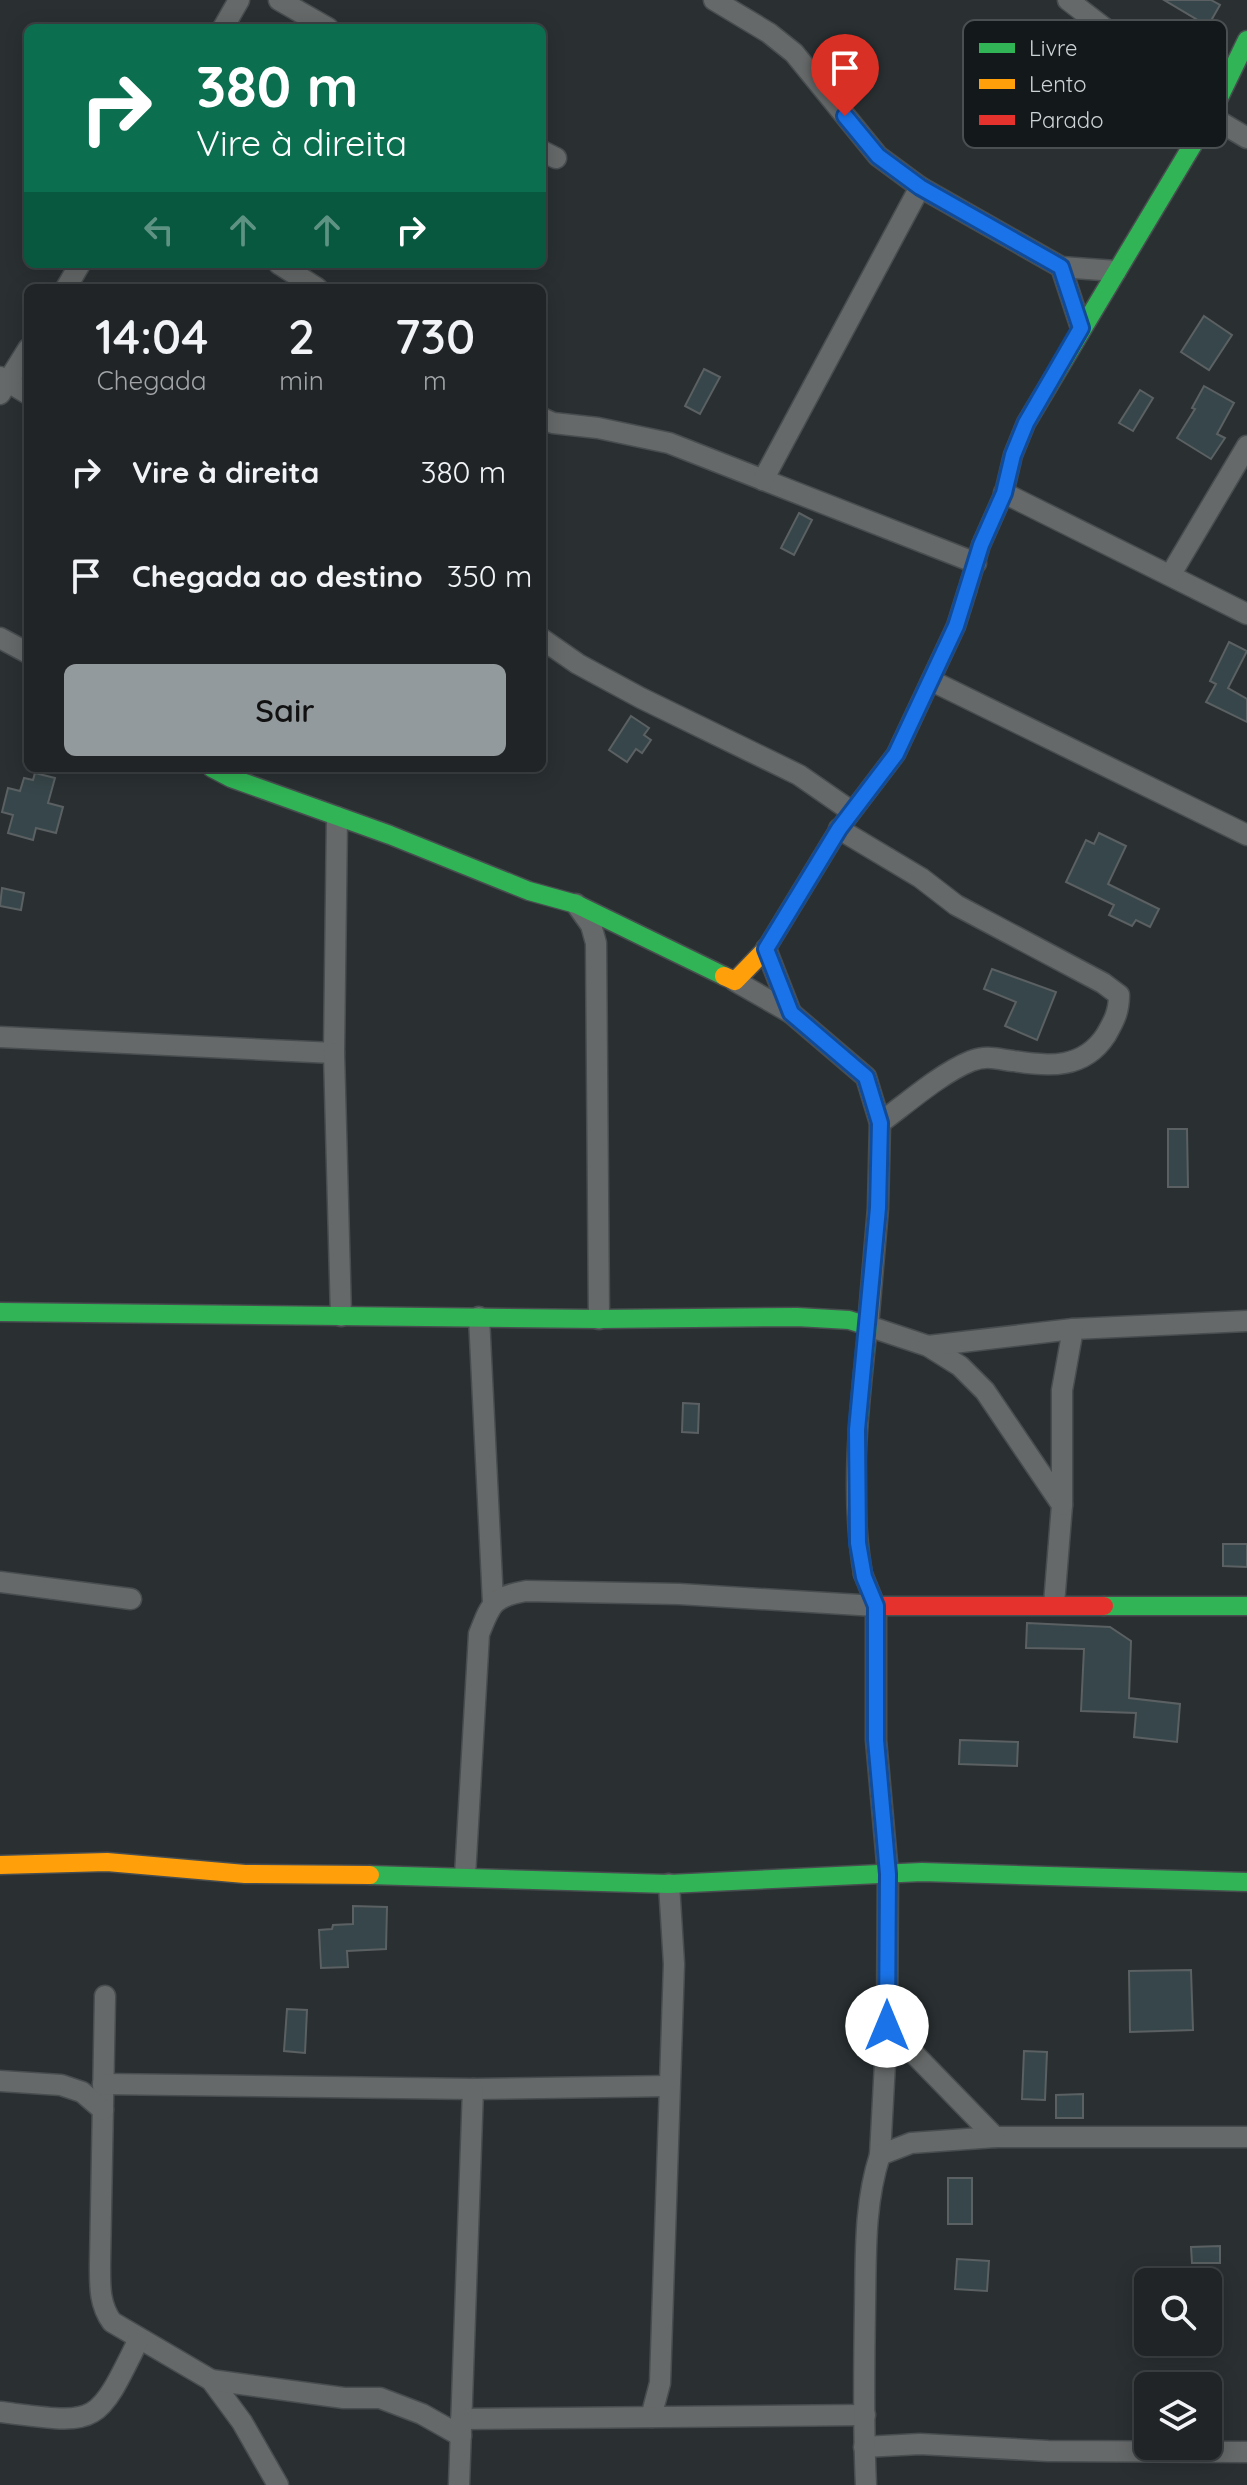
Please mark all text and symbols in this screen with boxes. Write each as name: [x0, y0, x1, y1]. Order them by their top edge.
legend: [963, 20, 1227, 148]
pin: [811, 34, 879, 116]
text: Livre: [1029, 34, 1077, 62]
icon: arrive: [823, 46, 867, 90]
text: 380 m: [196, 51, 358, 121]
icon: right: [64, 56, 168, 160]
text: Lento: [1029, 70, 1087, 98]
text: Parado: [1029, 106, 1104, 134]
text: Vire à direita: [196, 120, 407, 165]
icon: left: [137, 208, 181, 252]
icon: ahead: [221, 208, 265, 252]
icon: ahead: [305, 208, 349, 252]
icon: right: [389, 208, 433, 252]
text: 14:04: [95, 306, 208, 366]
text: 2: [288, 306, 315, 366]
text: 730: [395, 306, 475, 366]
text: Chegada: [97, 364, 207, 397]
text: min: [279, 364, 324, 397]
text: m: [423, 364, 447, 397]
icon: right: [64, 450, 108, 494]
text: Vire à direita: [132, 453, 319, 491]
text: 380 m: [421, 453, 506, 491]
icon: arrive: [64, 554, 108, 598]
text: Chegada ao destino: [132, 557, 423, 595]
text: 350 m: [447, 557, 532, 595]
button: Sair: [64, 664, 506, 756]
position arrow: [845, 1984, 929, 2068]
map controls: [1134, 2268, 1222, 2460]
button: search: [1134, 2268, 1222, 2356]
button: layers: [1134, 2372, 1222, 2460]

